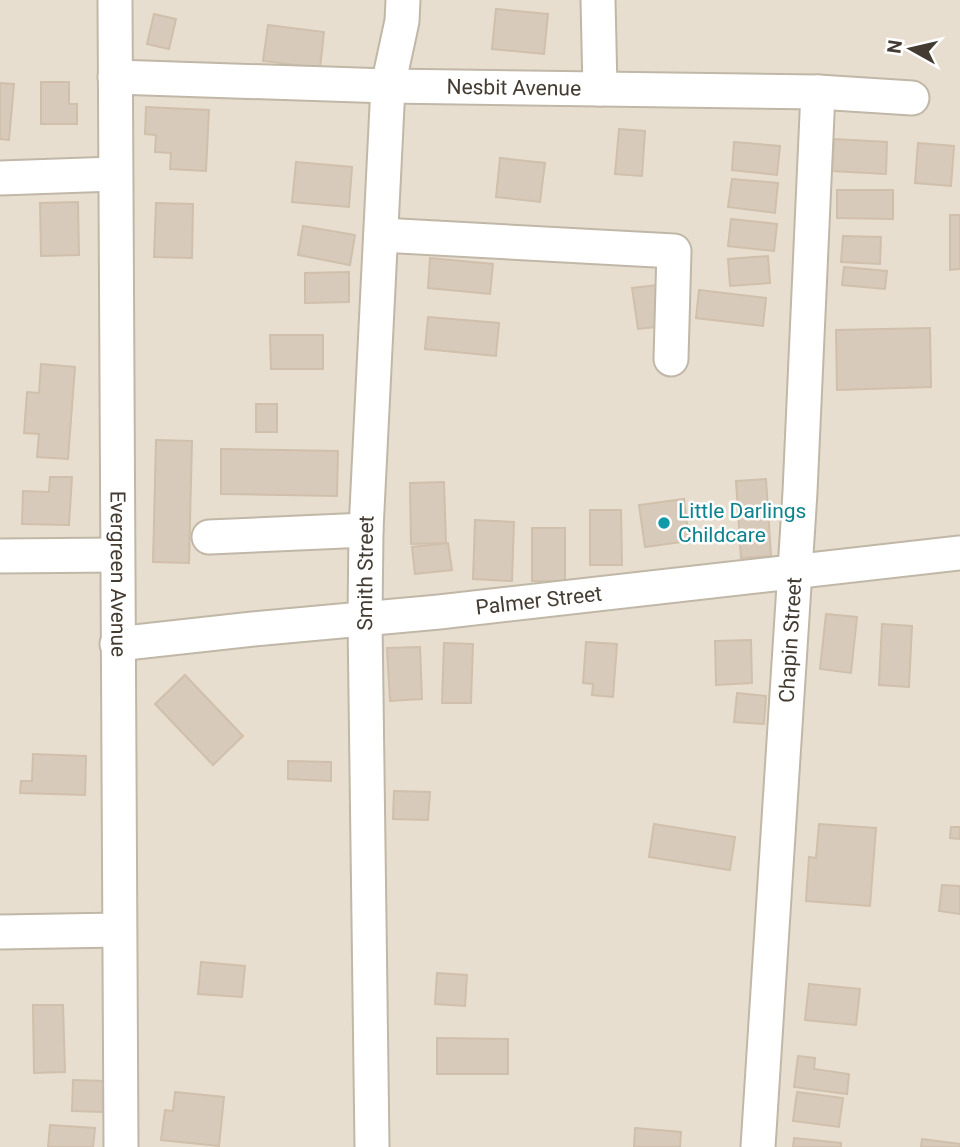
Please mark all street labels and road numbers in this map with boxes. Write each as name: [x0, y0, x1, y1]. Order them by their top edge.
street label: Nesbit Avenue: [446, 75, 581, 101]
street label: Evergreen Avenue: [106, 491, 130, 657]
street label: Smith Street: [353, 515, 379, 631]
street label: Chapin Street: [775, 576, 807, 704]
street label: Palmer Street: [474, 582, 603, 620]

